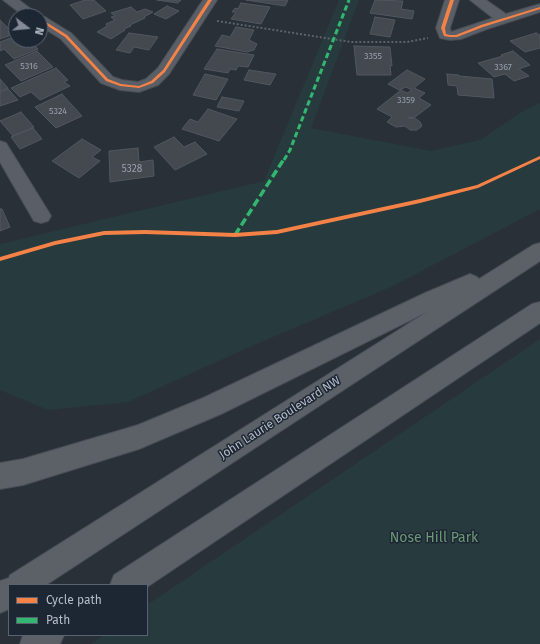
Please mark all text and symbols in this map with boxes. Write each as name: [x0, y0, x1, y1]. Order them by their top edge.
north arrow: [8, 8, 48, 48]
text: N: [32, 26, 46, 36]
house number: 3355: [364, 51, 382, 61]
house number: 5316: [20, 61, 38, 71]
house number: 3367: [494, 62, 512, 72]
house number: 3359: [397, 95, 415, 105]
house number: 5324: [49, 106, 67, 116]
house number: 5328: [122, 163, 142, 175]
street label: John Laurie Boulevard NW: [217, 374, 343, 462]
park label: Nose Hill Park: [390, 530, 478, 546]
legend: [8, 584, 148, 636]
text: Cycle path: [46, 593, 102, 607]
text: Path: [46, 613, 70, 627]

